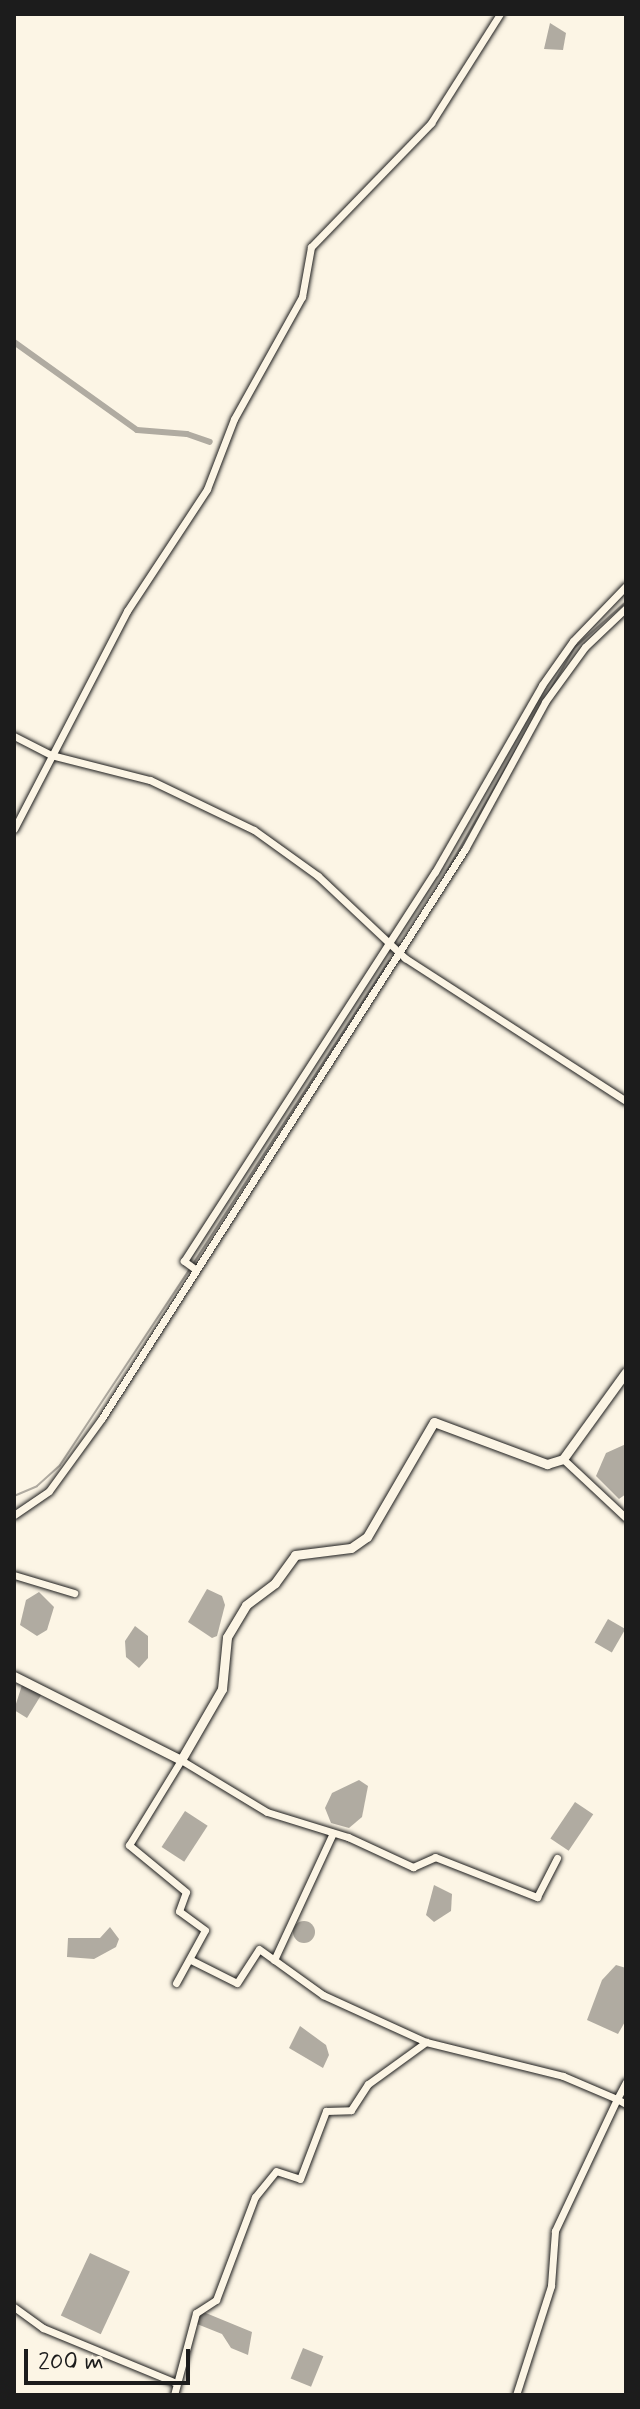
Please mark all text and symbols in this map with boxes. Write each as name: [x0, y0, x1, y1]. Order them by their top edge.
scale bar: [28, 2333, 194, 2383]
text: 200 m: [38, 2347, 104, 2378]

